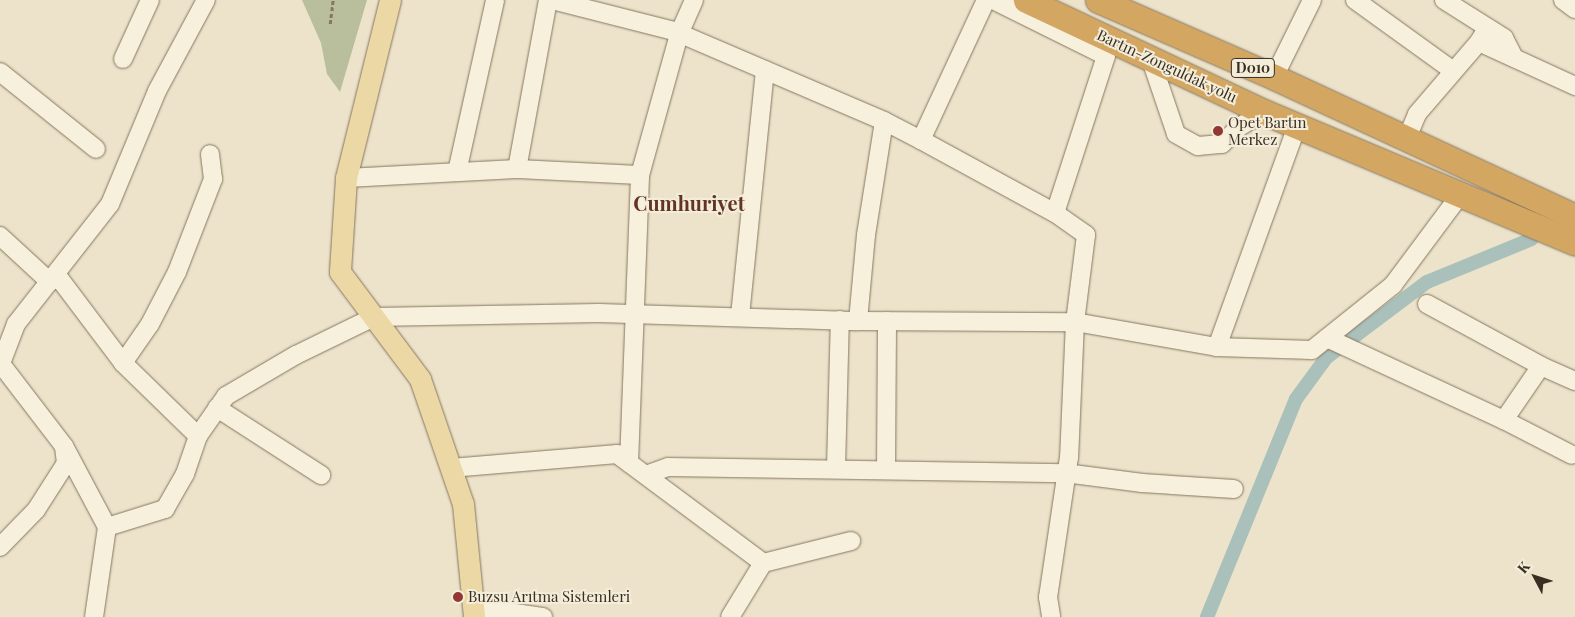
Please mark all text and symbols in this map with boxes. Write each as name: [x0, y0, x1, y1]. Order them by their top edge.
street label: Bartın-Zonguldak yolu: [1094, 26, 1240, 106]
road number: D010: [1230, 56, 1276, 80]
place label: Opet Bartın Merkez: [1228, 113, 1307, 148]
marker: Opet Bartın Merkez: [1212, 125, 1224, 137]
district label: Cumhuriyet: [633, 190, 745, 214]
north arrow: [1510, 552, 1560, 602]
text: K: [1513, 557, 1534, 577]
place label: Buzsu Arıtma Sistemleri: [468, 588, 631, 606]
marker: Buzsu Arıtma Sistemleri: [452, 591, 464, 603]

